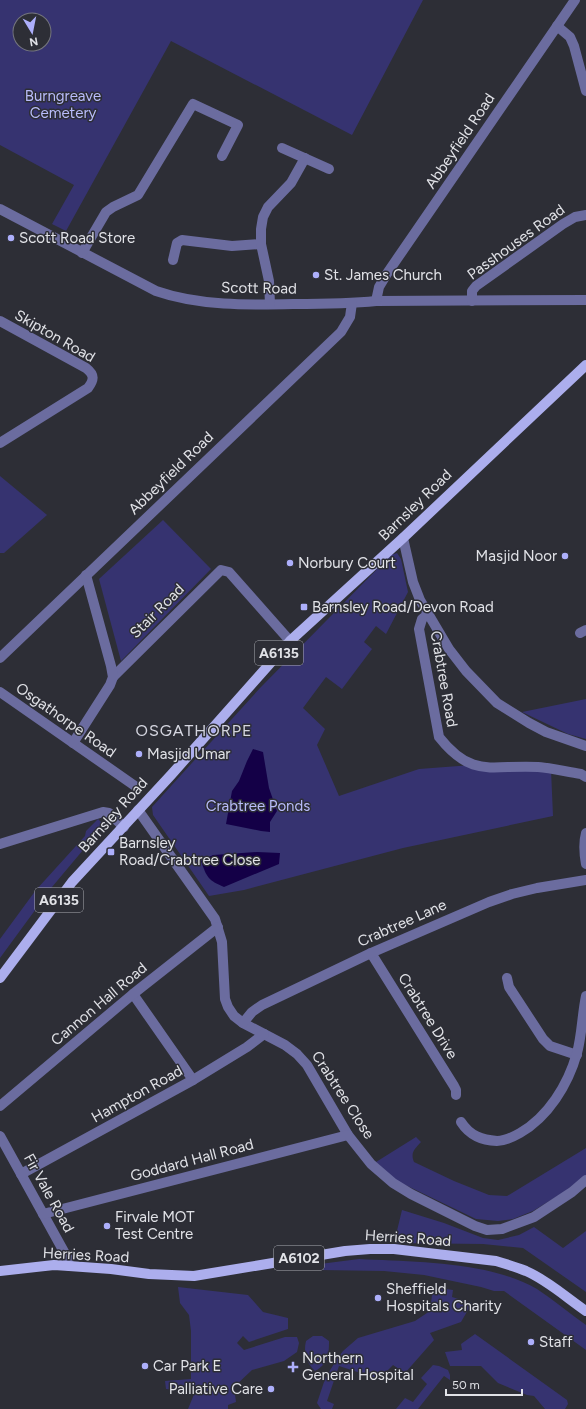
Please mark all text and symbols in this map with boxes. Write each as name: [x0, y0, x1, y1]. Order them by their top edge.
north arrow: [12, 12, 52, 52]
text: N: [28, 34, 39, 48]
park label: Burngreave Cemetery: [25, 87, 101, 122]
street label: Abbeyfield Road: [421, 90, 499, 192]
street label: Passhouses Road: [464, 201, 568, 283]
place label: Scott Road Store: [19, 229, 135, 247]
marker: Scott Road Store: [6, 233, 16, 243]
place label: St. James Church: [324, 266, 442, 284]
marker: St. James Church: [311, 270, 321, 280]
street label: Scott Road: [221, 278, 297, 298]
street label: Skipton Road: [12, 306, 98, 366]
street label: Abbeyfield Road: [125, 428, 217, 518]
street label: Barnsley Road: [375, 466, 455, 544]
place label: Masjid Noor: [476, 547, 557, 565]
marker: Masjid Noor: [560, 551, 570, 561]
place label: Norbury Court: [298, 554, 396, 572]
marker: Norbury Court: [285, 558, 295, 568]
street label: Stair Road: [126, 580, 188, 642]
place label: Barnsley Road/Devon Road: [312, 598, 494, 616]
marker: Barnsley Road/Devon Road: [299, 602, 309, 612]
street label: Crabtree Road: [427, 629, 461, 729]
road number: A6135: [255, 641, 303, 665]
street label: Osgathorpe Road: [12, 679, 120, 761]
district label: OSGATHORPE: [136, 721, 252, 740]
place label: Masjid Umar: [147, 745, 230, 763]
marker: Masjid Umar: [134, 749, 144, 759]
street label: Barnsley Road: [75, 774, 151, 856]
park label: Crabtree Ponds: [206, 797, 310, 815]
place label: Barnsley Road/Crabtree Close: [119, 834, 261, 869]
marker: Barnsley Road/Crabtree Close: [106, 847, 116, 857]
road number: A6135: [35, 888, 83, 912]
street label: Crabtree Lane: [355, 895, 449, 951]
street label: Cannon Hall Road: [47, 959, 151, 1049]
street label: Crabtree Drive: [394, 970, 462, 1062]
street label: Crabtree Close: [308, 1048, 378, 1142]
street label: Hampton Road: [88, 1062, 186, 1126]
street label: Goddard Hall Road: [129, 1135, 255, 1185]
street label: Fir Vale Road: [20, 1150, 78, 1236]
place label: Firvale MOT Test Centre: [115, 1208, 195, 1243]
marker: Firvale MOT Test Centre: [102, 1221, 112, 1231]
street label: Herries Road: [364, 1226, 452, 1250]
street label: Herries Road: [42, 1244, 130, 1266]
road number: A6102: [274, 1246, 324, 1270]
place label: Sheffield Hospitals Charity: [386, 1280, 502, 1315]
marker: Sheffield Hospitals Charity: [373, 1293, 383, 1303]
place label: Staff: [539, 1333, 573, 1351]
marker: Staff: [526, 1337, 536, 1347]
place label: Northern General Hospital: [302, 1349, 414, 1384]
place label: Car Park E: [153, 1357, 221, 1375]
marker: Car Park E: [140, 1361, 150, 1371]
marker: Northern General Hospital: [287, 1361, 299, 1373]
scale bar: [446, 1371, 522, 1397]
text: 50 m: [452, 1378, 480, 1392]
place label: Palliative Care: [169, 1380, 263, 1398]
marker: Palliative Care: [266, 1384, 276, 1394]

